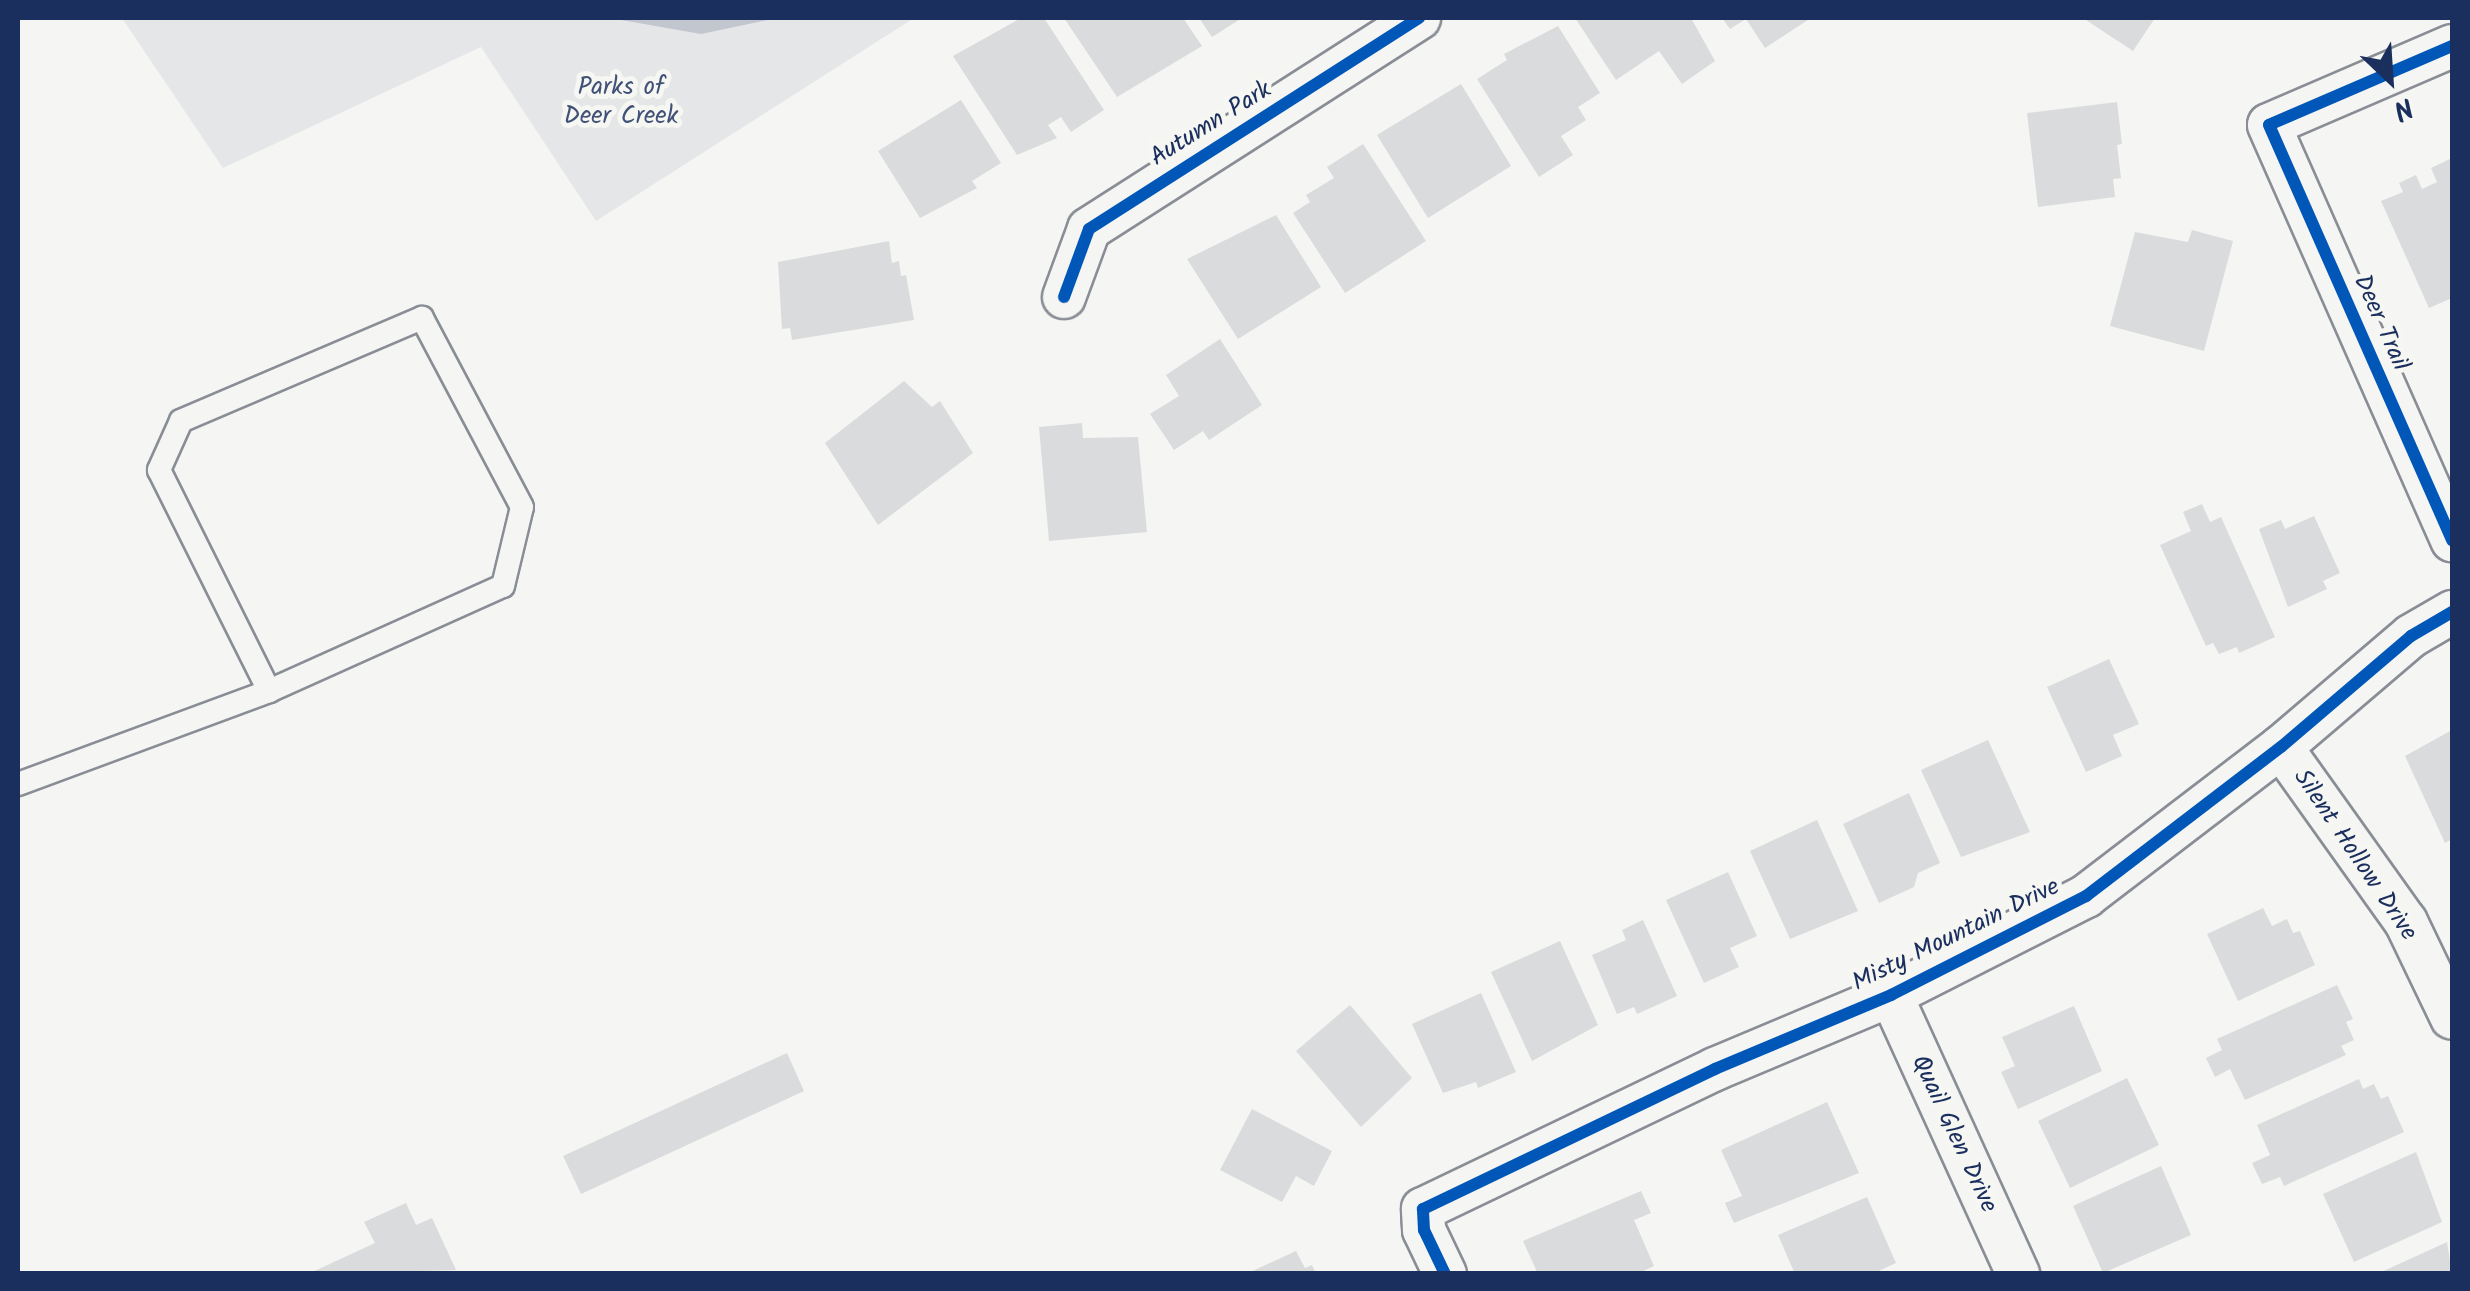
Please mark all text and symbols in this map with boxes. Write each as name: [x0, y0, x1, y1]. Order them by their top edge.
north arrow: [2340, 30, 2440, 130]
park label: Parks of Deer Creek: [564, 73, 678, 132]
street label: Autumn Park: [1145, 75, 1277, 173]
text: N: [2385, 84, 2420, 132]
street label: Deer Trail: [2346, 270, 2416, 376]
street label: Silent Hollow Drive: [2287, 764, 2423, 946]
street label: Misty Mountain Drive: [1847, 872, 2065, 998]
street label: Quail Glen Drive: [1904, 1051, 2004, 1217]

